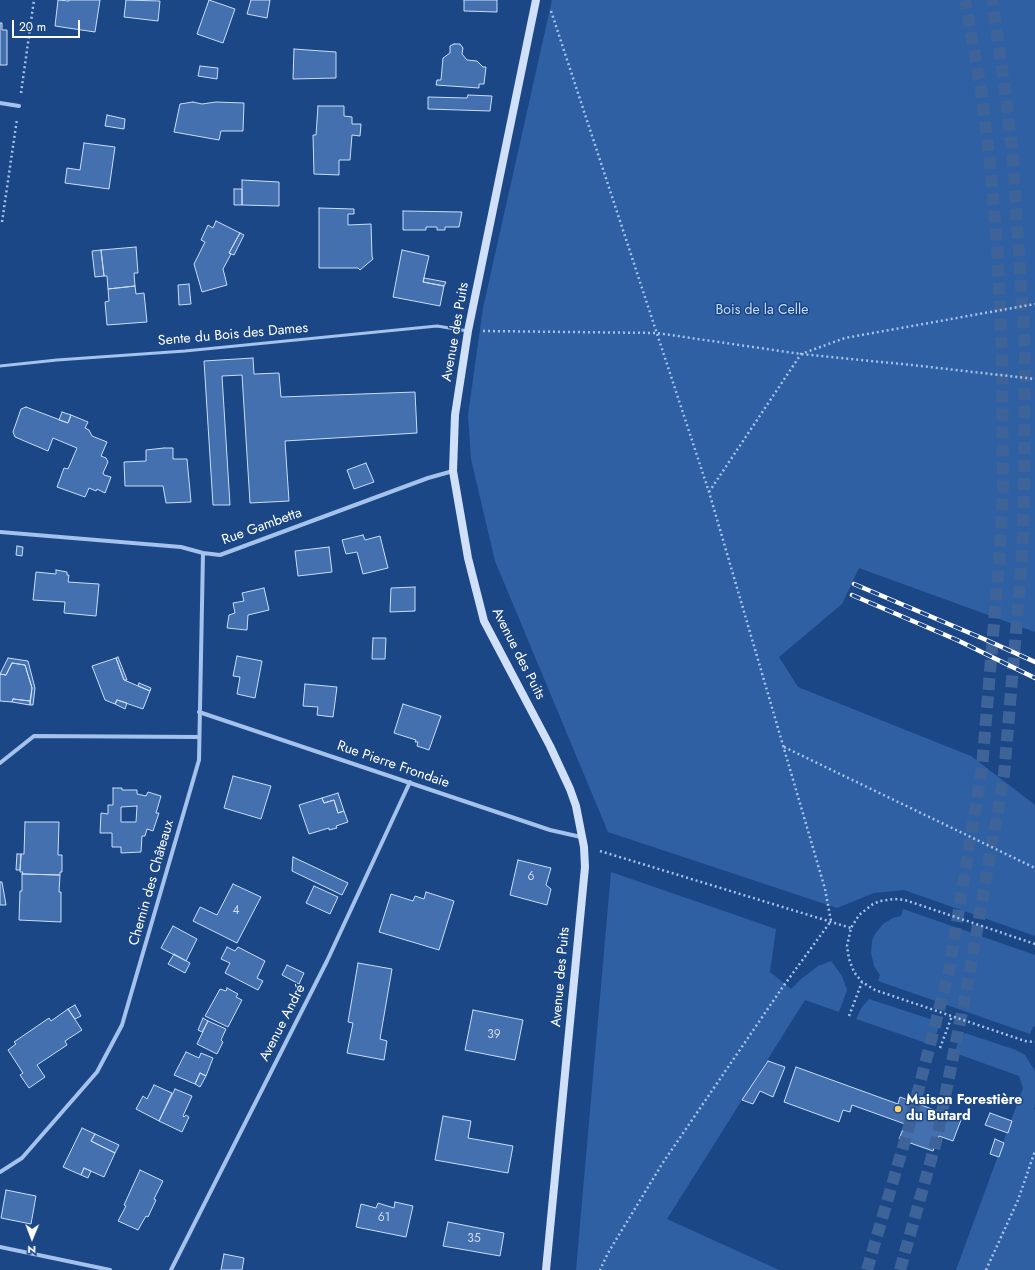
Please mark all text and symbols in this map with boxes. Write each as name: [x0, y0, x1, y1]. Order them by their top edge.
scale bar: [14, 12, 82, 38]
text: 20 m: [19, 18, 46, 36]
street label: Avenue des Puits: [439, 281, 473, 383]
park label: Bois de la Celle: [716, 303, 808, 319]
street label: Sente du Bois des Dames: [157, 320, 309, 350]
street label: Rue Gambetta: [220, 505, 304, 549]
street label: Avenue des Puits: [488, 606, 548, 702]
street label: Rue Pierre Frondaie: [335, 738, 451, 792]
street label: Chemin des Châteaux: [126, 818, 178, 948]
house number: 6: [528, 870, 534, 884]
house number: 4: [233, 904, 239, 918]
street label: Avenue des Puits: [548, 926, 574, 1028]
street label: Avenue André: [256, 982, 310, 1064]
house number: 39: [487, 1028, 501, 1042]
place label: Maison Forestière du Butard: [906, 1093, 1022, 1126]
marker: Maison Forestière du Butard: [893, 1104, 903, 1114]
house number: 61: [378, 1211, 390, 1225]
north arrow: [12, 1218, 52, 1258]
house number: 35: [467, 1232, 481, 1246]
text: N: [27, 1242, 36, 1258]

